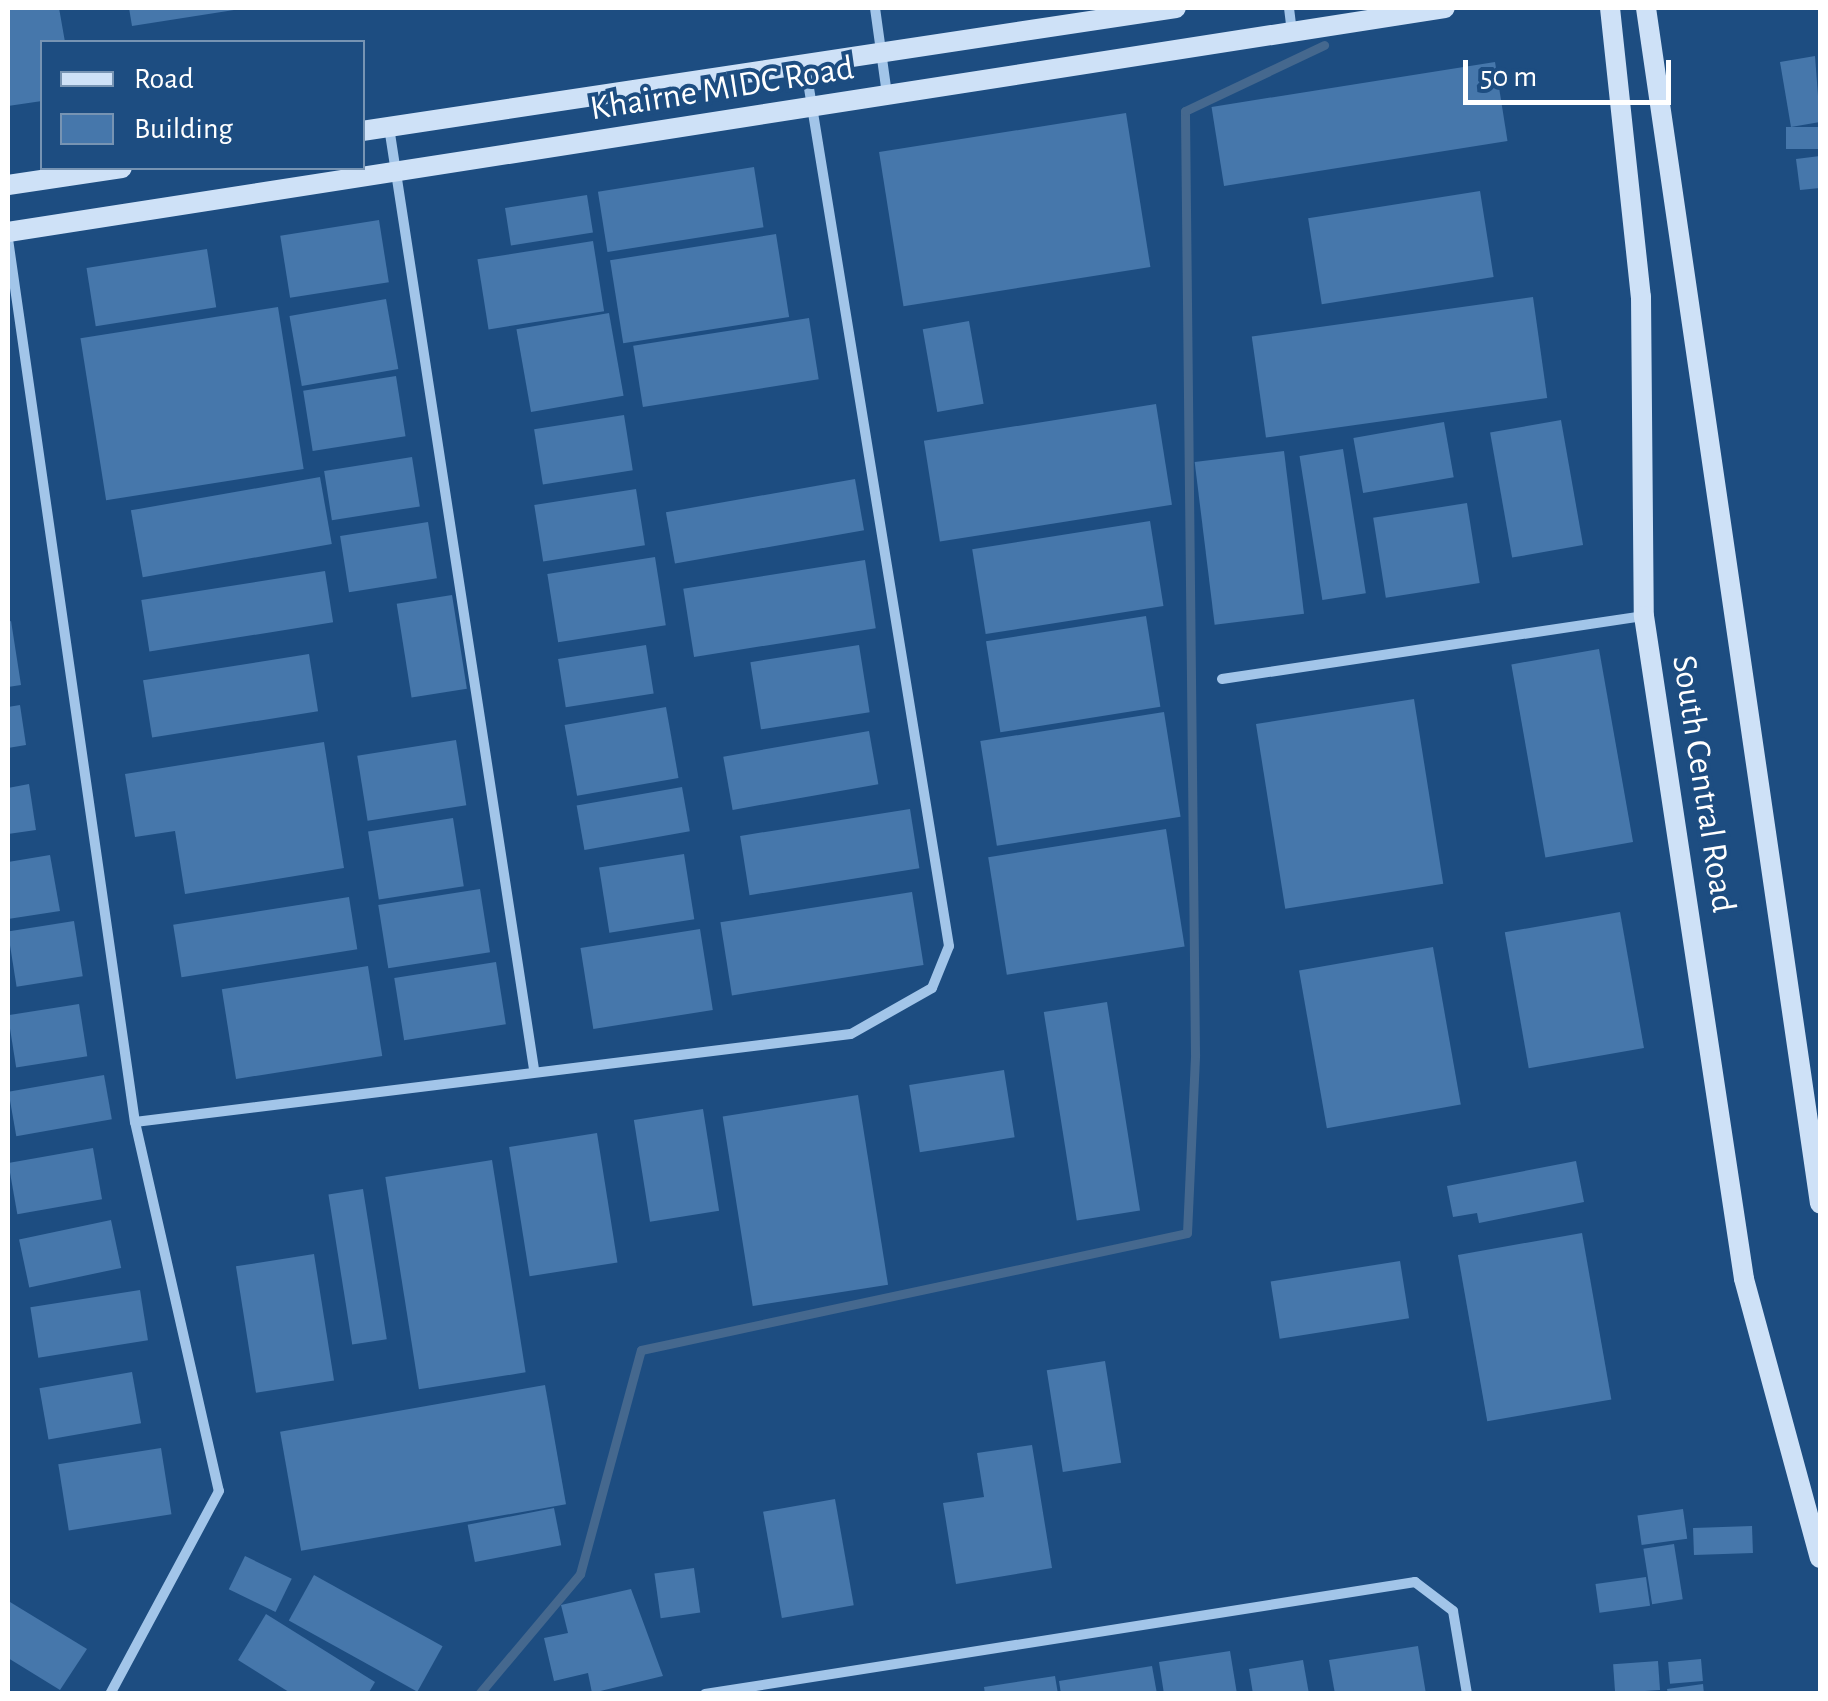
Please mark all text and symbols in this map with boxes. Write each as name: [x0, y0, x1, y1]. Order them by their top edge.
legend: [40, 40, 365, 170]
scale bar: [1468, 40, 1676, 102]
street label: Khairne MIDC Road: [587, 47, 857, 131]
text: 50 m: [1480, 62, 1537, 92]
text: Road: [134, 64, 194, 94]
text: Building: [134, 114, 233, 144]
street label: South Central Road: [1662, 652, 1744, 916]

